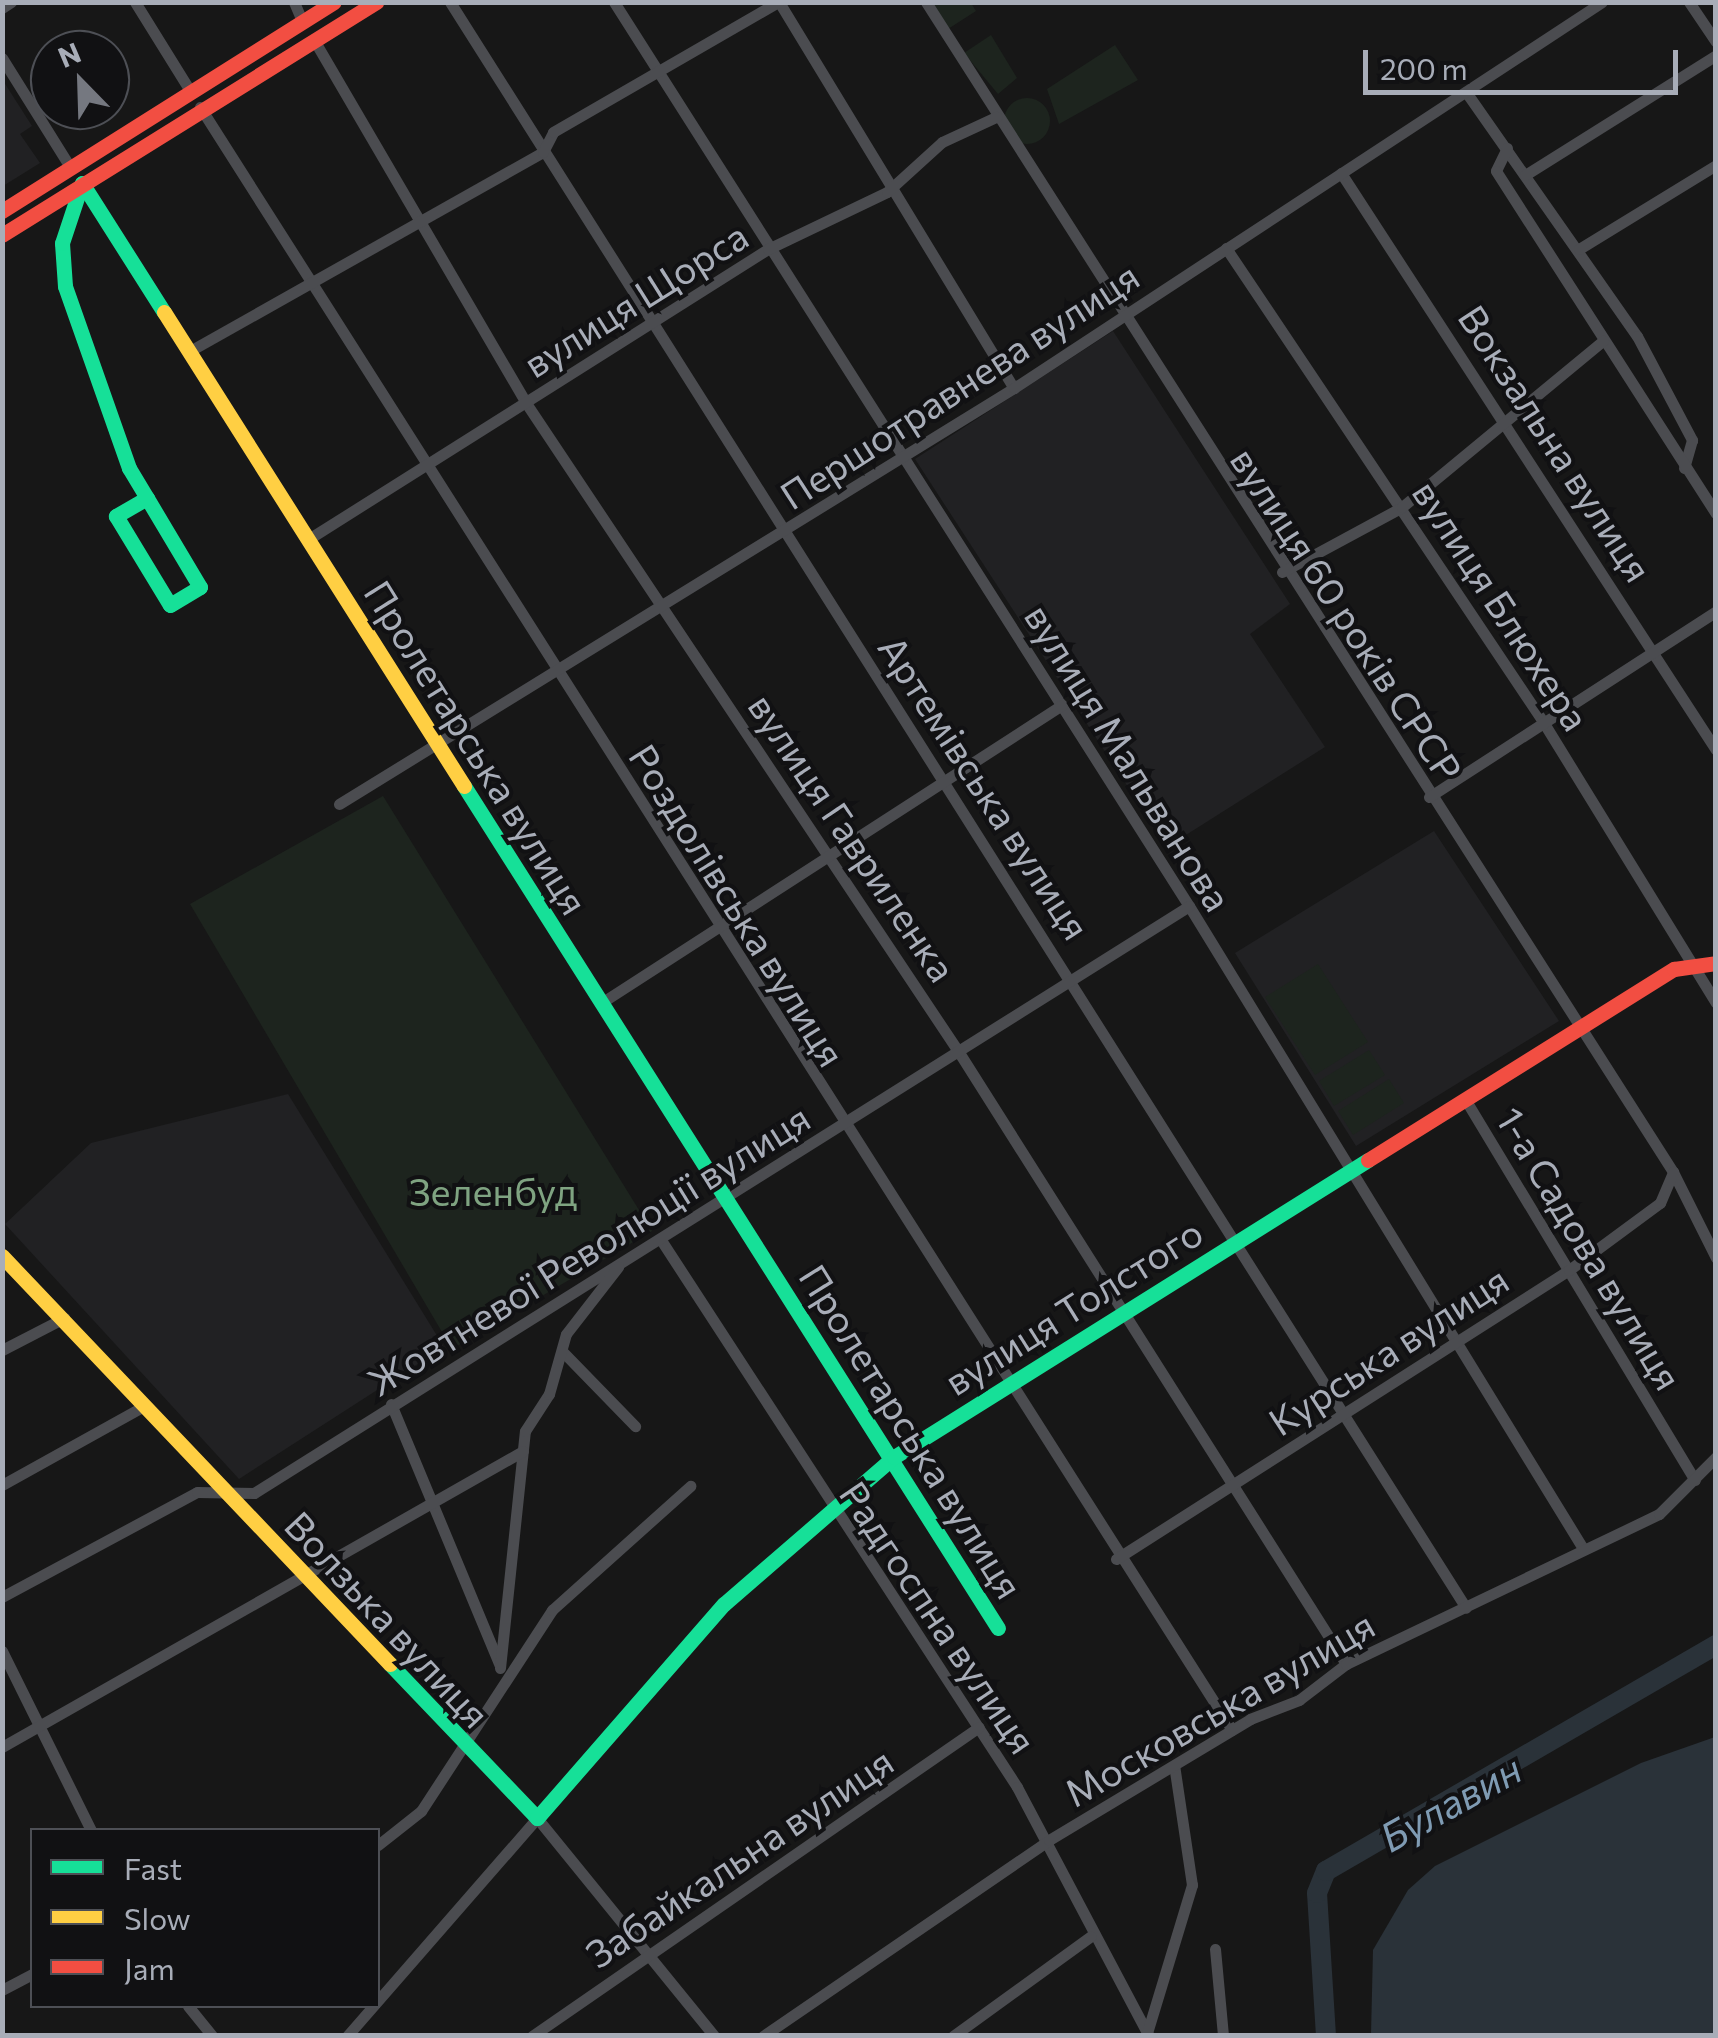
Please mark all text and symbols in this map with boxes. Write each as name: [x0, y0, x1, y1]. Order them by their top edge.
north arrow: [30, 30, 130, 130]
scale bar: [1368, 30, 1683, 92]
text: N: [53, 34, 85, 74]
text: 200 m: [1380, 49, 1468, 86]
street label: вулиця Щорса: [515, 212, 755, 386]
street label: Першотравнева вулиця: [771, 252, 1147, 518]
street label: Вокзальна вулиця: [1450, 296, 1662, 590]
street label: вулиця 60 років СРСР: [1222, 439, 1472, 789]
street label: вулиця Блюхера: [1404, 471, 1600, 739]
street label: Пролетарська вулиця: [356, 572, 598, 922]
street label: вулиця Мальванова: [1016, 595, 1242, 919]
street label: Артемівська вулиця: [870, 627, 1100, 947]
street label: вулиця Гавриленка: [740, 684, 966, 990]
street label: Роздолівська вулиця: [620, 736, 856, 1074]
street label: Жовтневої Революції вулиця: [359, 1094, 817, 1404]
street label: 1-а Садова вулиця: [1488, 1099, 1692, 1397]
park label: Зеленбуд: [409, 1168, 577, 1214]
street label: вулиця Толстого: [936, 1208, 1210, 1404]
street label: Пролетарська вулиця: [791, 1256, 1033, 1606]
street label: Курська вулиця: [1260, 1256, 1516, 1444]
street label: Радгоспна вулиця: [831, 1472, 1047, 1762]
street label: Волзька вулиця: [276, 1502, 500, 1736]
street label: Московська вулиця: [1056, 1601, 1382, 1815]
street label: Забайкальна вулиця: [577, 1737, 901, 1977]
water label: Булавин: [1371, 1744, 1529, 1860]
legend: [30, 1828, 380, 2008]
text: Fast: [124, 1849, 182, 1886]
text: Slow: [124, 1899, 191, 1936]
text: Jam: [124, 1949, 175, 1986]

